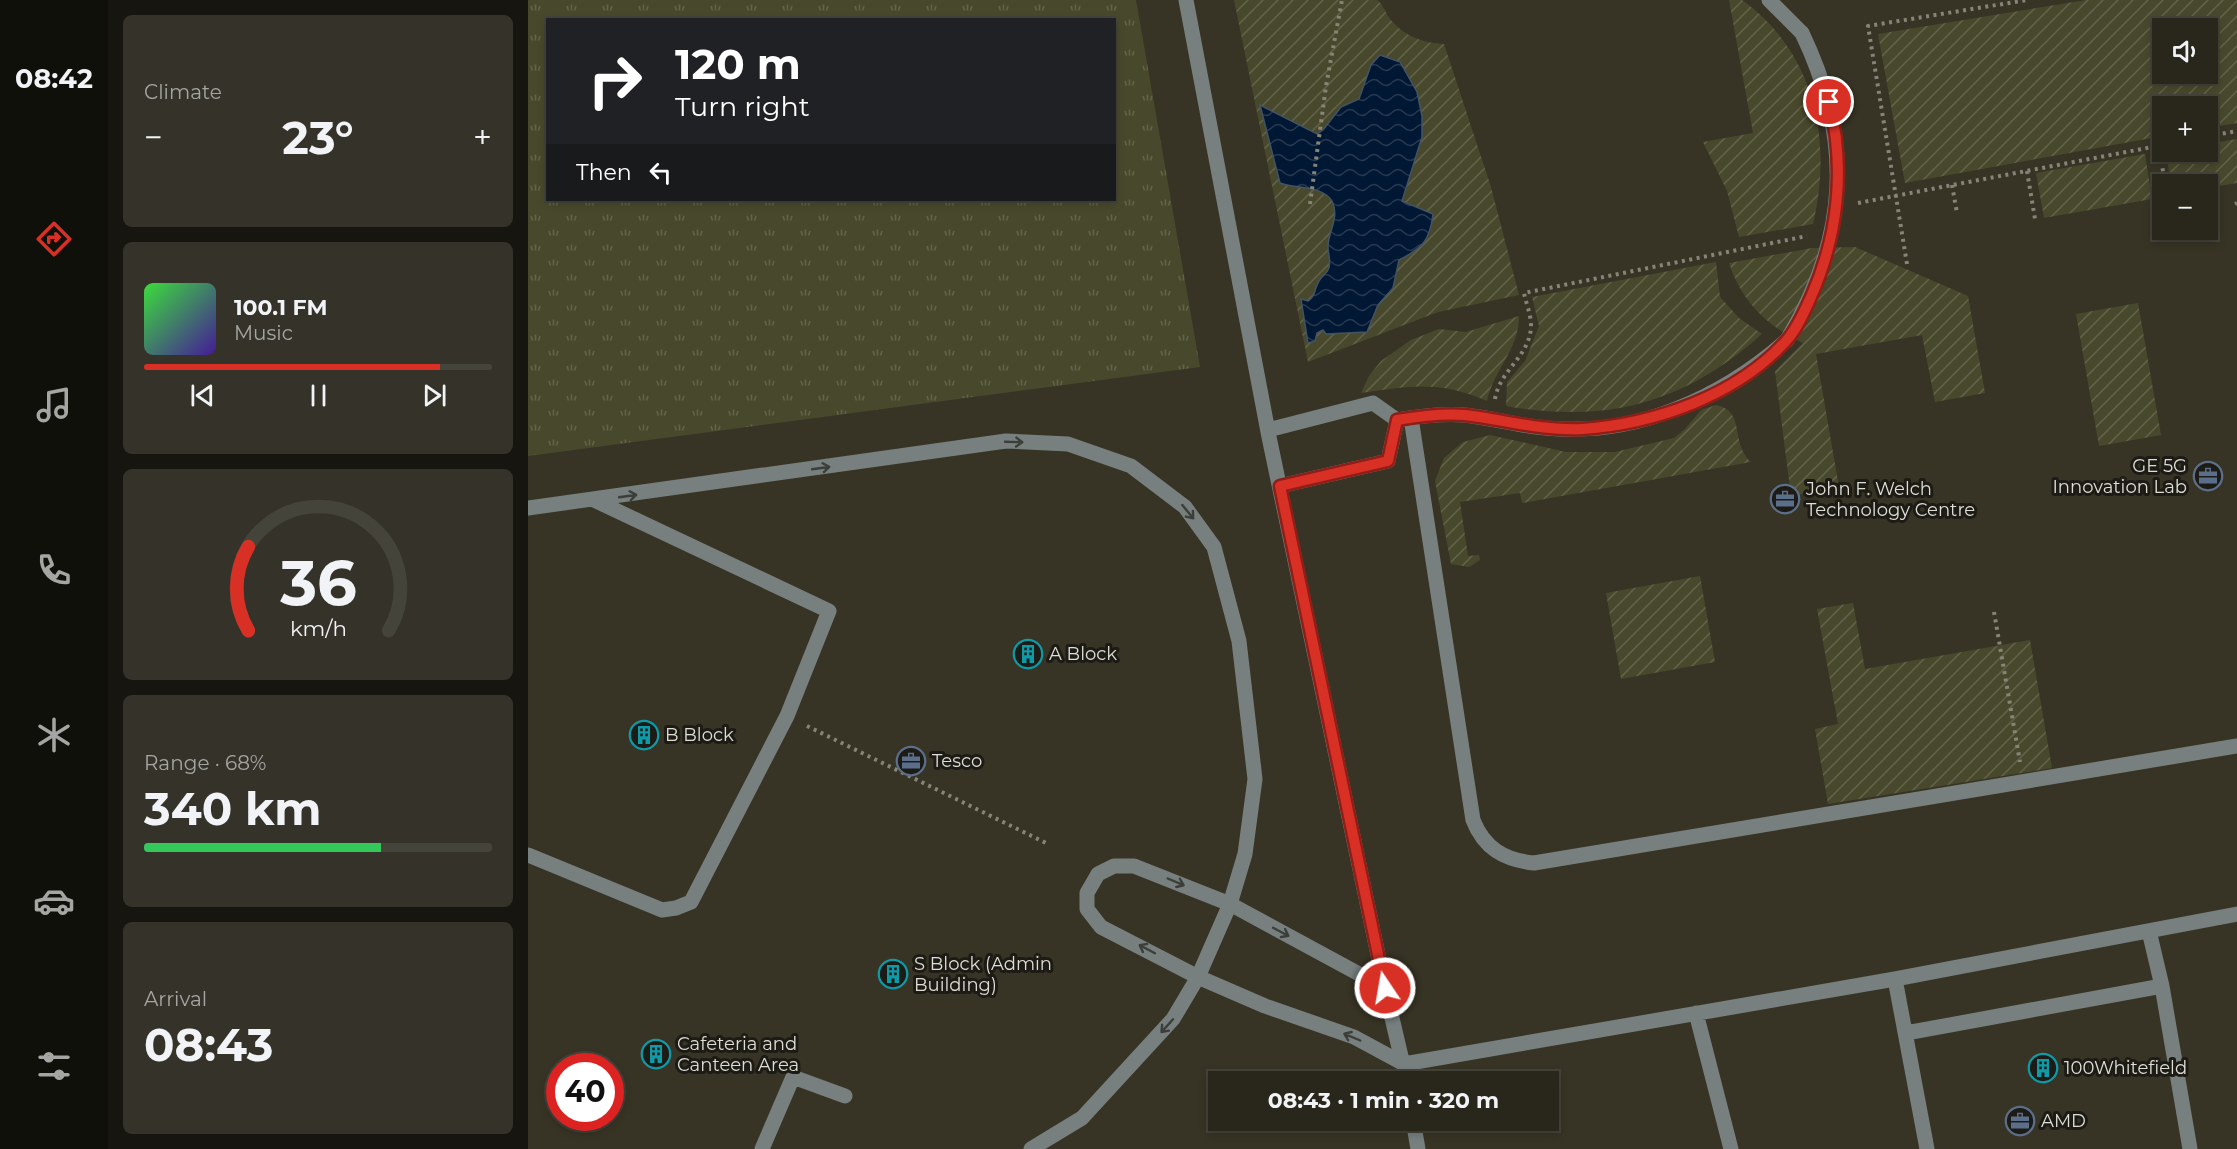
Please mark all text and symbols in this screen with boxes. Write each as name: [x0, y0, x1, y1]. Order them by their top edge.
map controls: [2152, 18, 2218, 240]
button: sound: [2152, 18, 2218, 84]
text: 120 m: [675, 38, 801, 90]
icon: right: [576, 42, 654, 120]
text: 08:42: [15, 62, 93, 95]
pin: [1803, 76, 1854, 127]
text: Climate: [144, 80, 222, 104]
icon: arrive: [1812, 85, 1845, 118]
text: Turn right: [675, 90, 810, 123]
button: +: [2152, 96, 2218, 162]
text: 23°: [282, 110, 354, 165]
text: −: [144, 117, 163, 157]
text: +: [473, 117, 492, 157]
icon: left: [644, 156, 677, 189]
text: Then: [576, 159, 632, 186]
button: −: [2152, 174, 2218, 240]
icon: directions: [33, 218, 75, 260]
text: 100.1 FM: [234, 294, 328, 321]
text: Music: [234, 321, 293, 345]
icon: previous: [186, 379, 219, 412]
icon: pause: [302, 379, 335, 412]
icon: next: [418, 379, 451, 412]
icon: music: [33, 384, 75, 426]
one-way arrow: [1003, 436, 1023, 447]
place label: GE 5G Innovation Lab: [2052, 455, 2187, 498]
office icon: GE 5G Innovation Lab: [2192, 460, 2224, 492]
one-way arrow: [810, 462, 830, 473]
place label: John F. Welch Technology Centre: [1805, 478, 1975, 521]
office icon: John F. Welch Technology Centre: [1769, 483, 1801, 515]
one-way arrow: [617, 490, 637, 501]
one-way arrow: [1182, 504, 1195, 520]
text: 36: [279, 546, 356, 622]
icon: phone: [33, 549, 75, 591]
text: km/h: [289, 616, 347, 642]
building icon: A Block: [1012, 638, 1044, 670]
place label: A Block: [1049, 643, 1117, 665]
icon: climate: [33, 714, 75, 756]
building icon: B Block: [628, 719, 660, 751]
place label: B Block: [665, 724, 734, 746]
office icon: Tesco: [895, 745, 927, 777]
place label: Tesco: [932, 750, 982, 772]
text: Range · 68%: [144, 751, 266, 775]
text: 340 km: [144, 781, 321, 836]
one-way arrow: [1167, 877, 1185, 888]
icon: car: [33, 880, 75, 922]
one-way arrow: [1272, 926, 1289, 938]
one-way arrow: [1139, 943, 1156, 955]
place label: S Block (Admin Building): [914, 953, 1052, 996]
position arrow: [1353, 956, 1417, 1020]
building icon: S Block (Admin Building): [877, 958, 909, 990]
text: Arrival: [144, 987, 207, 1011]
text: 08:43: [144, 1017, 273, 1072]
one-way arrow: [1160, 1018, 1174, 1033]
one-way arrow: [1343, 1031, 1361, 1042]
place label: Cafeteria and Canteen Area: [677, 1033, 799, 1076]
building icon: Cafeteria and Canteen Area: [640, 1038, 672, 1070]
icon: filters: [33, 1045, 75, 1087]
building icon: 100Whitefield: [2027, 1052, 2059, 1084]
speed limit sign: 40: [546, 1053, 624, 1131]
place label: 100Whitefield: [2064, 1057, 2187, 1079]
text: 08:43 · 1 min · 320 m: [1268, 1087, 1499, 1114]
office icon: AMD: [2004, 1105, 2036, 1137]
place label: AMD: [2041, 1110, 2086, 1132]

